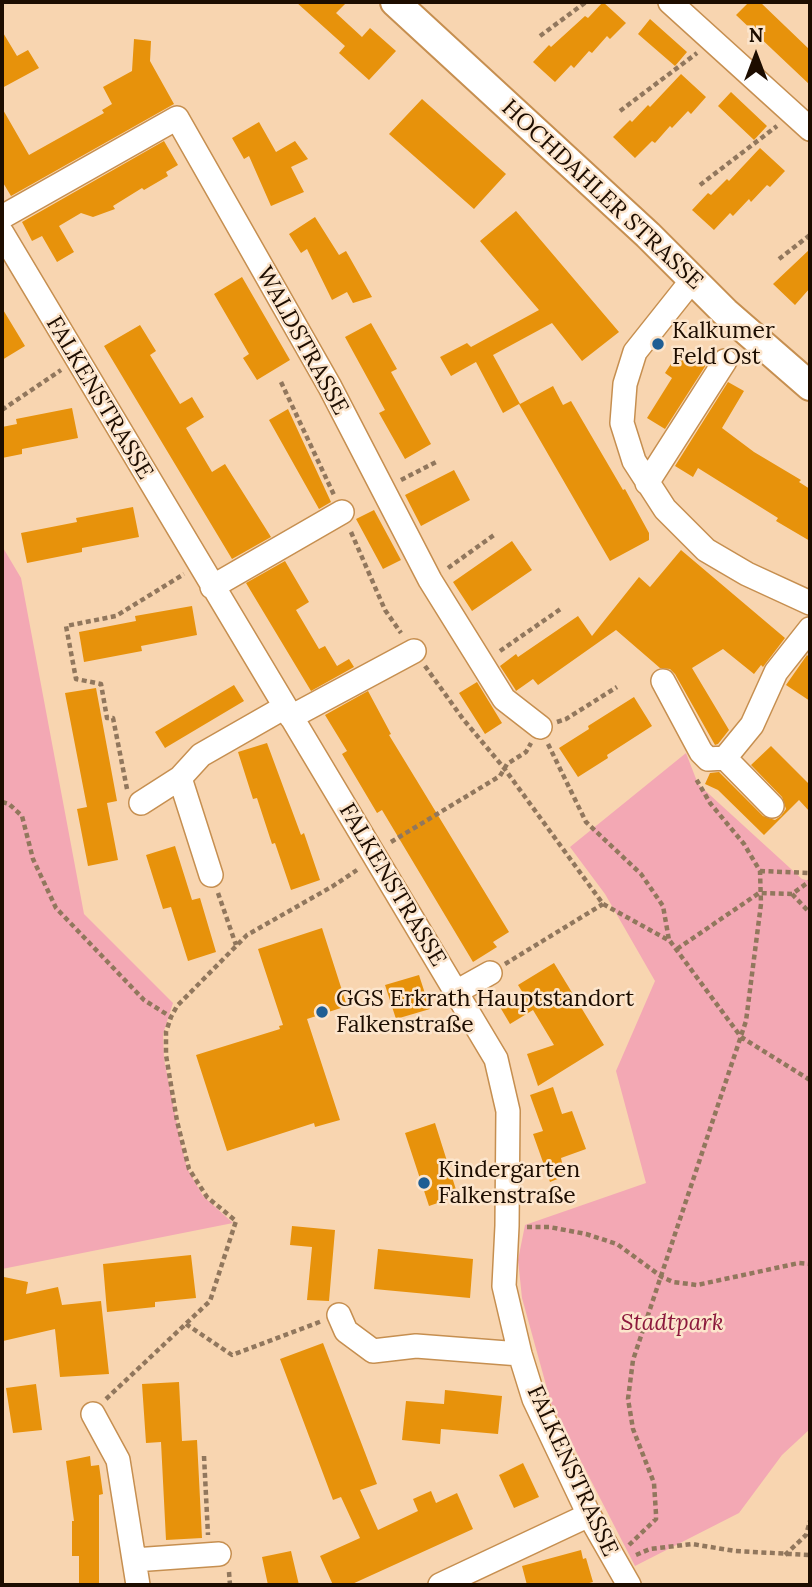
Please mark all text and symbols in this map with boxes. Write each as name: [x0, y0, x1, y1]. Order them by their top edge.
north arrow: [721, 21, 791, 91]
text: N: [749, 23, 763, 47]
street label: HOCHDAHLER STRASSE: [496, 94, 708, 296]
street label: WALDSTRASSE: [250, 262, 354, 420]
street label: FALKENSTRASSE: [40, 312, 158, 484]
place label: Kalkumer Feld Ost: [672, 317, 775, 371]
marker: Kalkumer Feld Ost: [650, 336, 666, 352]
street label: FALKENSTRASSE: [333, 799, 451, 971]
place label: GGS Erkrath Hauptstandort Falkenstraße: [336, 985, 634, 1039]
marker: GGS Erkrath Hauptstandort Falkenstraße: [314, 1004, 330, 1020]
place label: Kindergarten Falkenstraße: [438, 1156, 580, 1210]
marker: Kindergarten Falkenstraße: [416, 1175, 432, 1191]
park label: Stadtpark: [620, 1309, 724, 1337]
street label: FALKENSTRASSE: [520, 1381, 624, 1561]

